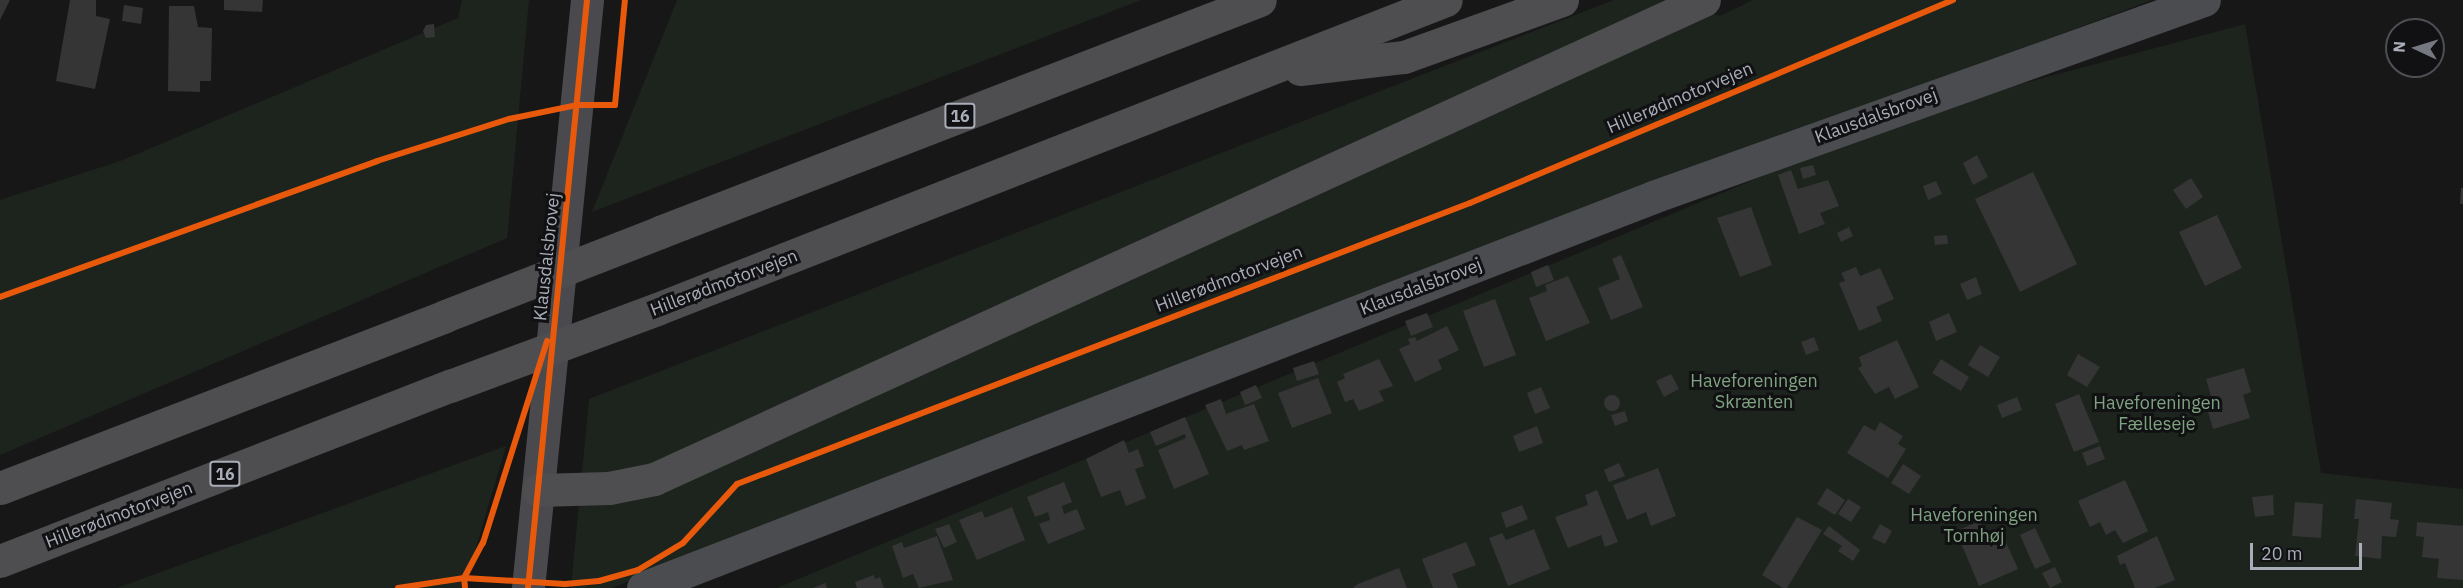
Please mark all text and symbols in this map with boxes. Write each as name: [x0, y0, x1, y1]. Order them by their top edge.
north arrow: [2385, 18, 2445, 78]
text: N: [2389, 40, 2409, 53]
street label: Hillerødmotorvejen: [1604, 58, 1756, 138]
street label: Klausdalsbrovej: [1812, 84, 1940, 148]
road number: 16: [944, 103, 976, 129]
street label: Klausdalsbrovej: [530, 192, 564, 322]
street label: Hillerødmotorvejen: [1152, 241, 1306, 317]
street label: Hillerødmotorvejen: [647, 245, 801, 321]
street label: Klausdalsbrovej: [1357, 254, 1485, 320]
park label: Haveforeningen Skrænten: [1690, 371, 1818, 413]
park label: Haveforeningen Fælleseje: [2093, 393, 2221, 436]
road number: 16: [208, 461, 242, 487]
street label: Hillerødmotorvejen: [42, 477, 196, 553]
park label: Haveforeningen Tornhøj: [1910, 505, 2038, 548]
scale bar: [2253, 531, 2366, 569]
text: 20 m: [2261, 542, 2303, 565]

